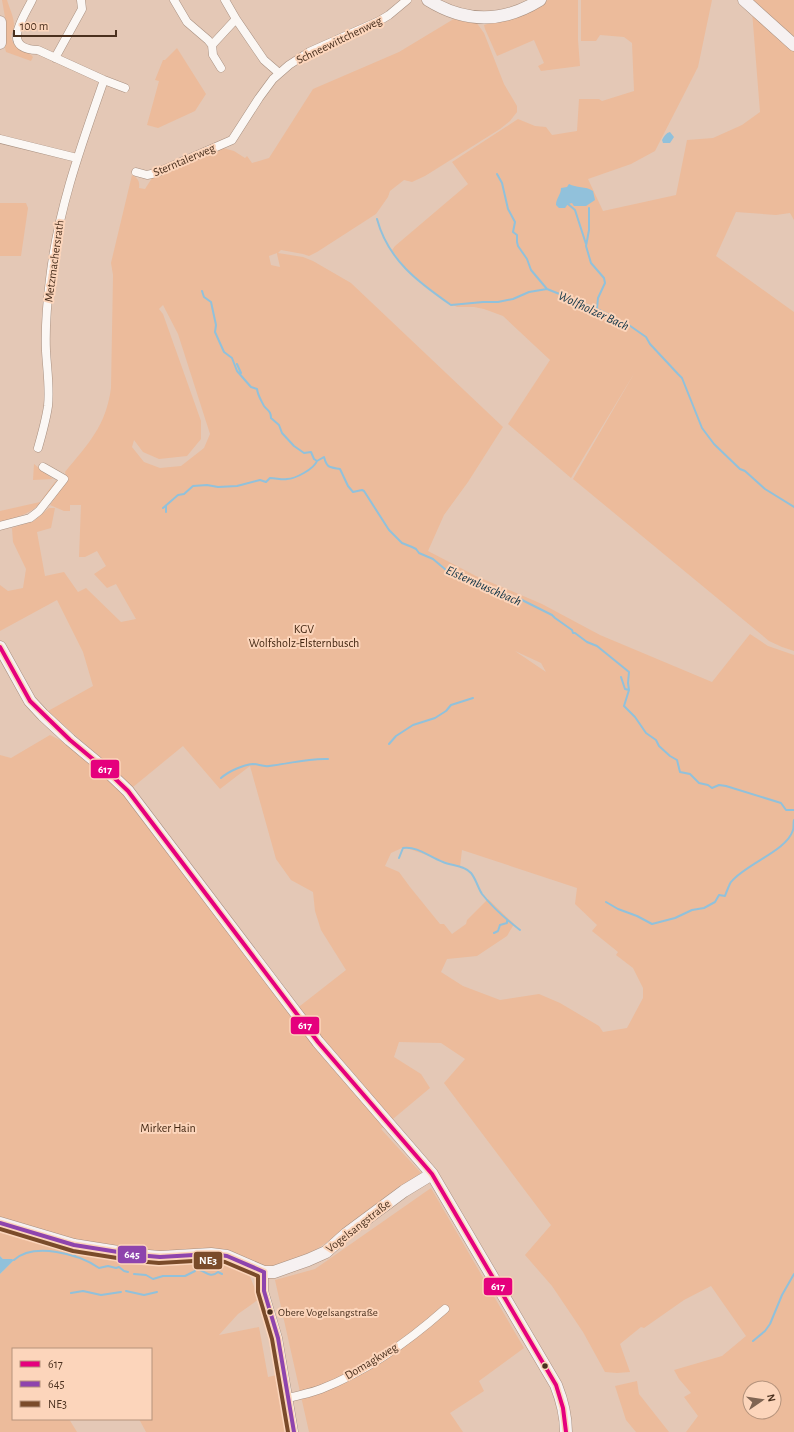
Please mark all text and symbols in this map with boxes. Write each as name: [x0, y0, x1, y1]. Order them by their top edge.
scale bar: [14, 12, 116, 38]
street label: Schneewittchenweg: [294, 14, 384, 66]
text: 100 m: [20, 20, 48, 32]
street label: Sterntalerweg: [151, 142, 217, 178]
street label: Metzmachersrath: [42, 219, 66, 303]
water label: Wolfholzer Bach: [556, 289, 631, 333]
water label: Elsternbuschbach: [444, 564, 523, 609]
park label: KGV Wolfsholz-Elsternbusch: [249, 623, 359, 649]
line badge: 617: [90, 759, 120, 779]
text: 617: [98, 764, 112, 775]
line badge: 617: [290, 1016, 320, 1035]
text: 617: [298, 1020, 312, 1031]
park label: Mirker Hain: [140, 1122, 196, 1134]
street label: Vogelsangstraße: [324, 1197, 392, 1255]
line badge: 645: [117, 1245, 147, 1264]
text: 645: [124, 1249, 140, 1260]
line badge: NE3: [193, 1251, 223, 1270]
text: NE3: [199, 1255, 217, 1266]
line badge: 617: [483, 1277, 513, 1296]
text: 617: [491, 1281, 505, 1292]
marker: Obere Vogelsangstraße: [265, 1307, 275, 1317]
place label: Obere Vogelsangstraße: [278, 1307, 378, 1318]
street label: Domagkweg: [343, 1341, 400, 1381]
legend: [12, 1348, 152, 1420]
text: 617: [48, 1358, 63, 1370]
unlabelled marker: [540, 1361, 550, 1371]
text: 645: [48, 1378, 64, 1390]
north arrow: [742, 1380, 782, 1420]
text: N: [765, 1393, 777, 1403]
text: NE3: [48, 1398, 67, 1410]

